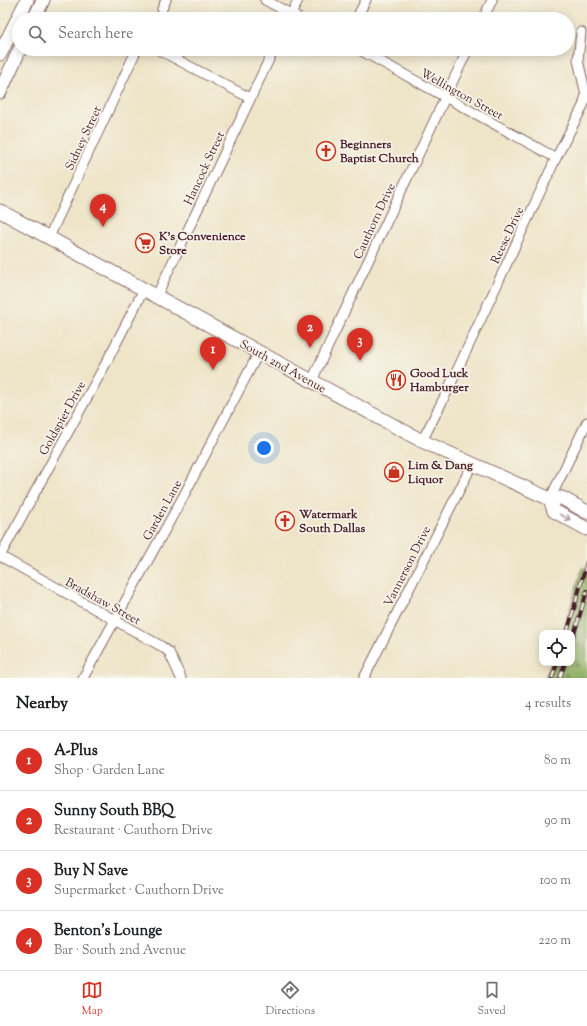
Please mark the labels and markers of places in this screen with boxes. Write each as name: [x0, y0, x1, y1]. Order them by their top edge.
place label: Beginners Baptist Church: [339, 136, 420, 168]
church icon: Beginners Baptist Church: [315, 140, 337, 162]
pin: 4: [90, 194, 116, 227]
place label: K's Convenience Store: [158, 228, 246, 260]
supermarket icon: K's Convenience Store: [134, 232, 156, 254]
pin: 2: [297, 315, 323, 348]
pin: 3: [347, 328, 373, 361]
pin: 1: [200, 337, 226, 370]
place label: Good Luck Hamburger: [409, 365, 469, 397]
restaurant icon: Good Luck Hamburger: [385, 369, 407, 391]
place label: Lim & Dang Liquor: [407, 457, 473, 489]
shop icon: Lim & Dang Liquor: [383, 461, 405, 483]
place label: Watermark South Dallas: [298, 506, 366, 538]
church icon: Watermark South Dallas: [274, 510, 296, 532]

